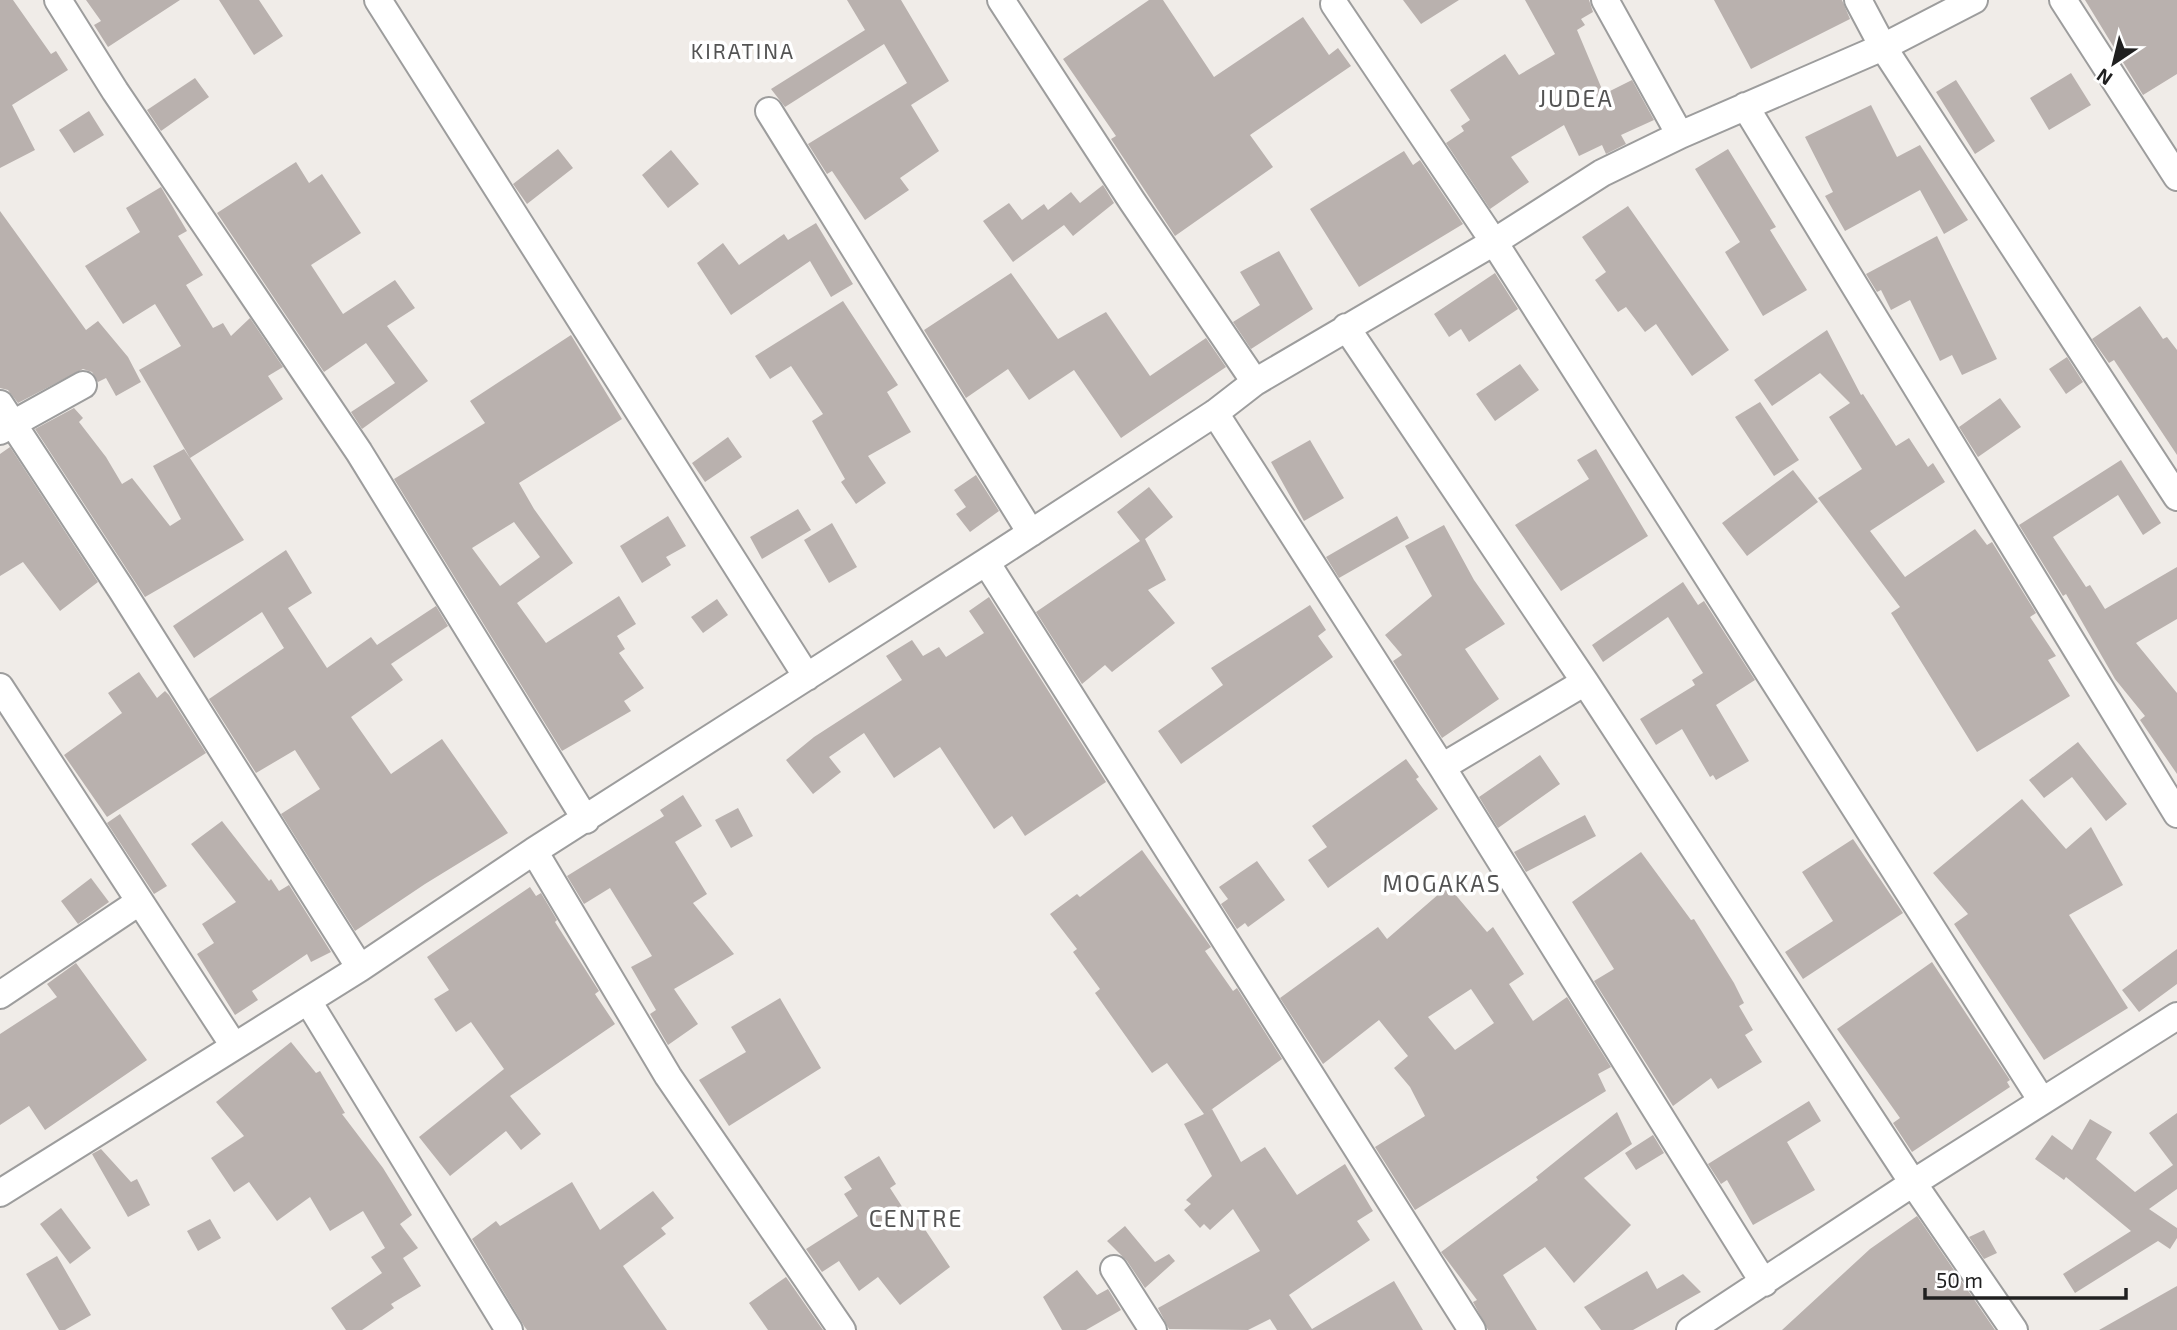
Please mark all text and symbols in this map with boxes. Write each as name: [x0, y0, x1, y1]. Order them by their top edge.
north arrow: [2079, 28, 2149, 98]
district label: KIRATINA: [691, 38, 795, 63]
text: N: [2092, 64, 2116, 91]
district label: JUDEA: [1538, 84, 1614, 112]
district label: MOGAKAS: [1382, 869, 1502, 897]
district label: CENTRE: [869, 1204, 963, 1232]
scale bar: [1925, 1256, 2126, 1300]
text: 50 m: [1936, 1267, 1983, 1292]

